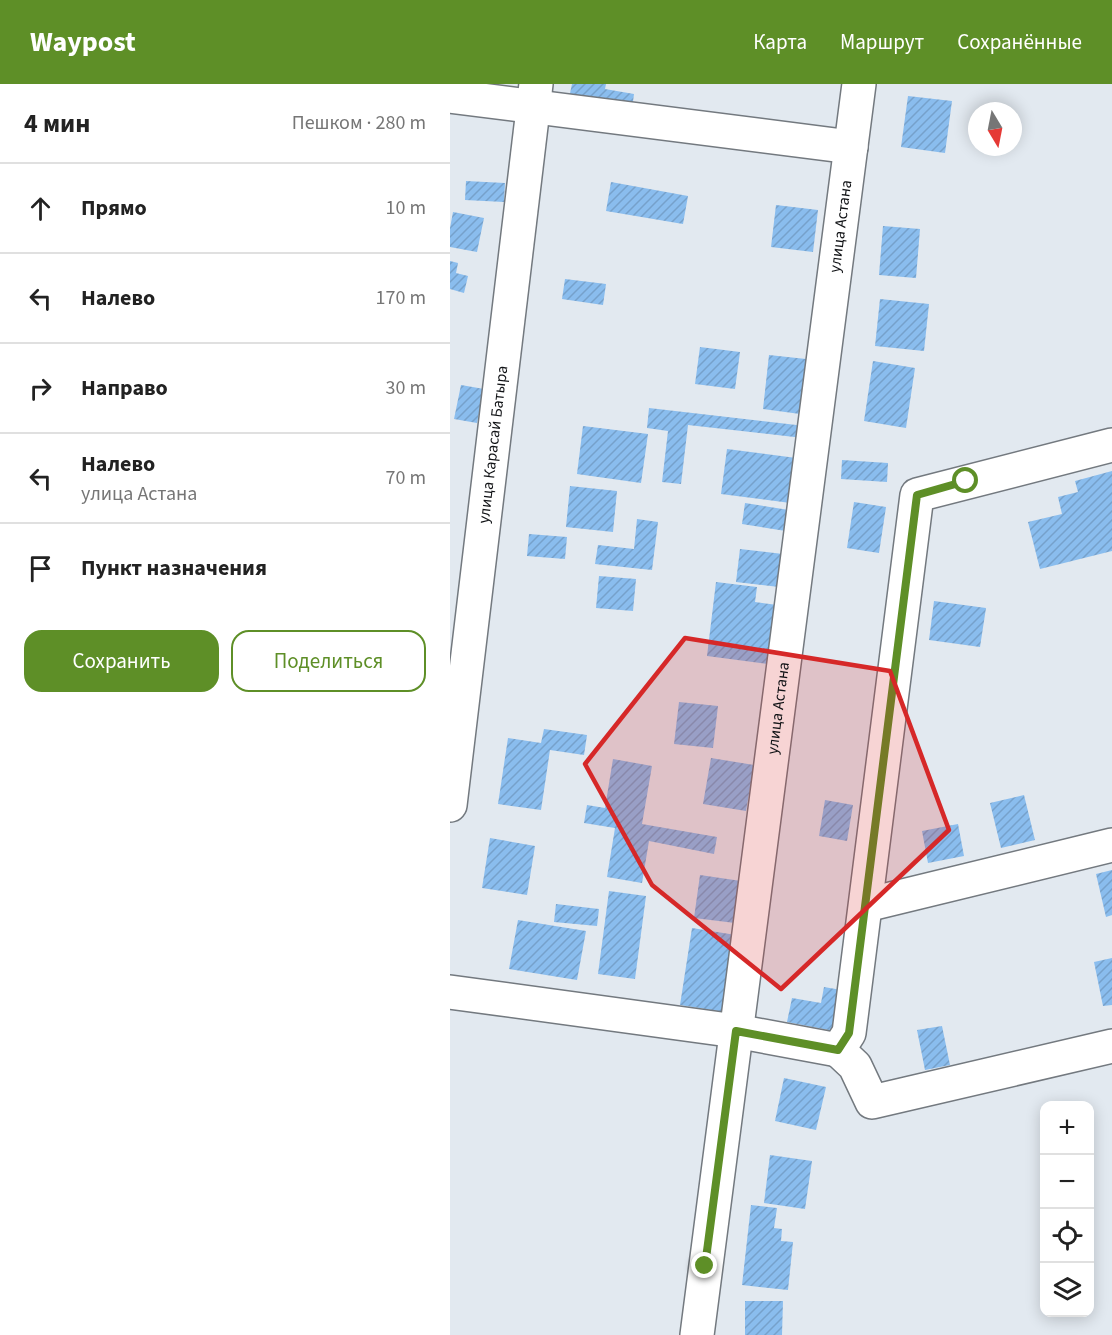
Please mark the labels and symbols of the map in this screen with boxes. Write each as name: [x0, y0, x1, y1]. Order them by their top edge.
north arrow: [968, 102, 1022, 156]
street label: улица Астана: [824, 179, 857, 274]
street label: улица Карасай Батыра: [473, 364, 513, 525]
route start: [952, 467, 978, 493]
street label: улица Астана: [761, 661, 795, 756]
route end: [691, 1252, 717, 1278]

